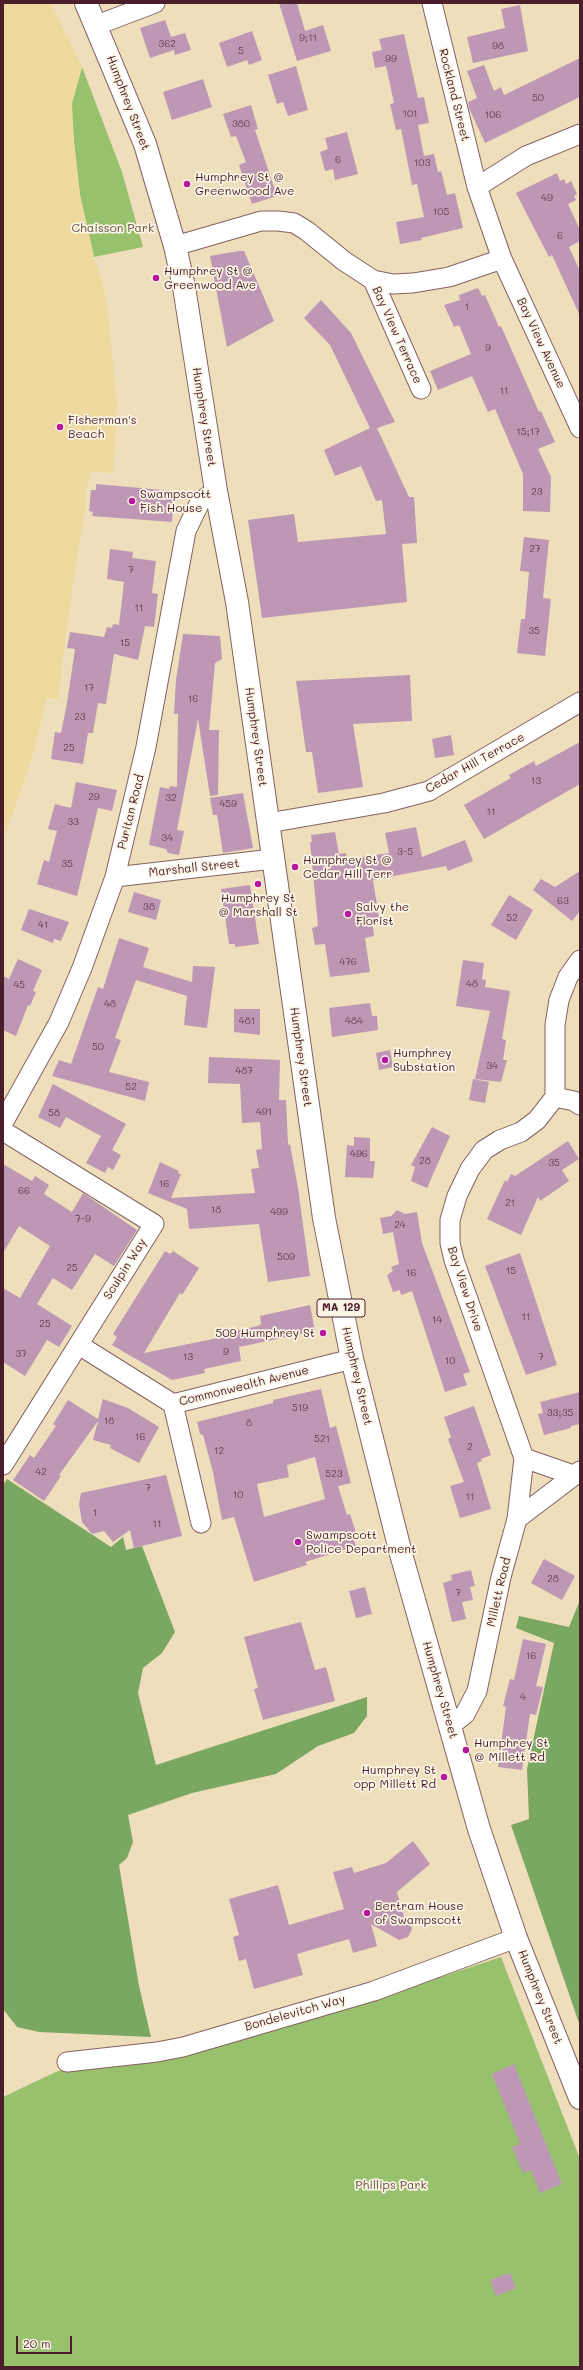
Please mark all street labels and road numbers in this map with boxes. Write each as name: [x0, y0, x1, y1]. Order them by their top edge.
street label: Rockland Street: [436, 47, 472, 143]
street label: Humphrey Street: [103, 53, 153, 153]
street label: Bay View Terrace: [369, 284, 425, 386]
street label: Bay View Avenue: [514, 295, 568, 391]
street label: Humphrey Street: [189, 366, 219, 468]
street label: Humphrey Street: [242, 686, 270, 788]
street label: Cedar Hill Terrace: [423, 730, 527, 796]
street label: Puritan Road: [115, 773, 147, 851]
street label: Marshall Street: [148, 856, 240, 880]
street label: Humphrey Street: [287, 1006, 315, 1108]
street label: Sculpin Way: [101, 1236, 149, 1302]
street label: Bay View Drive: [444, 1245, 486, 1333]
road number: MA 129: [317, 1299, 365, 1317]
street label: Humphrey Street: [339, 1325, 375, 1427]
street label: Commonwealth Avenue: [178, 1363, 310, 1409]
street label: Millett Road: [484, 1556, 514, 1628]
street label: Humphrey Street: [419, 1640, 461, 1740]
street label: Humphrey Street: [514, 1948, 566, 2046]
street label: Bondelevitch Way: [243, 1992, 347, 2034]

